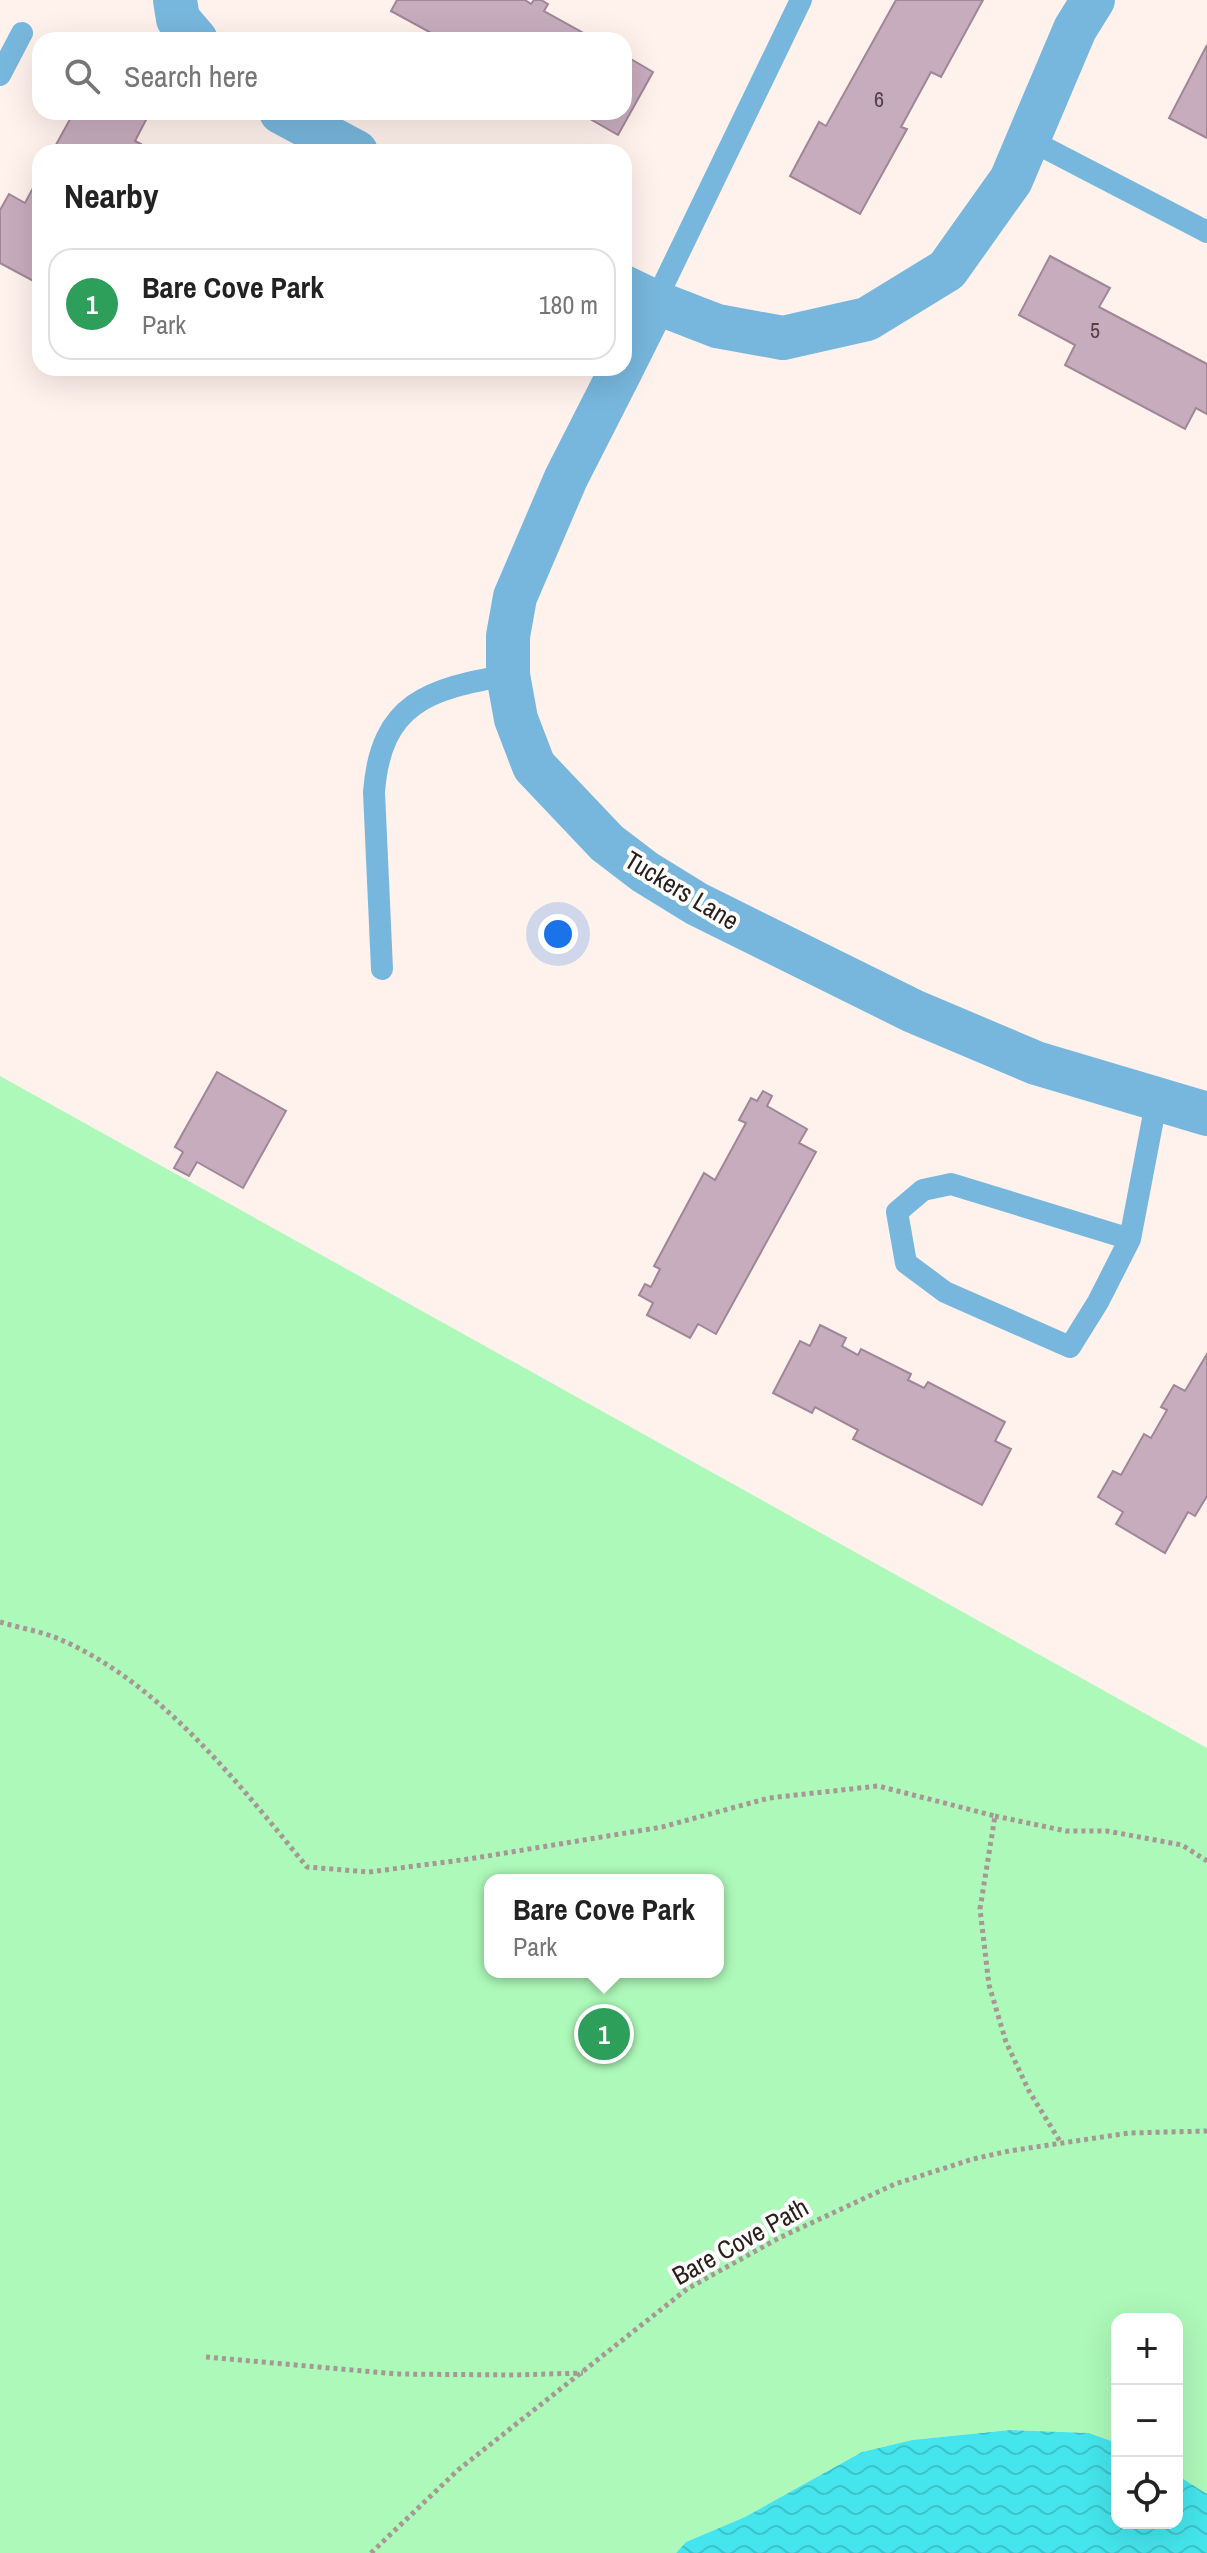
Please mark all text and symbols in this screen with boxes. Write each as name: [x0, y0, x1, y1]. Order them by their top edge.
search box: [32, 32, 632, 120]
icon: search: [60, 54, 104, 98]
text: Search here: [124, 56, 258, 96]
house number: 6: [874, 84, 884, 114]
text: Nearby: [64, 173, 159, 219]
text: Bare Cove Park: [142, 267, 324, 307]
text: 1: [86, 287, 98, 322]
text: 180 m: [539, 287, 598, 322]
text: Park: [142, 307, 186, 342]
house number: 5: [1090, 315, 1100, 345]
street label: Tuckers Lane: [618, 842, 746, 938]
your location: [538, 914, 578, 954]
popup: [484, 1874, 724, 1978]
text: Bare Cove Park: [513, 1889, 695, 1929]
text: Park: [513, 1929, 557, 1964]
pin: 1: [578, 2004, 630, 2064]
street label: Bare Cove Path: [666, 2189, 814, 2293]
map controls: [1111, 2313, 1183, 2529]
button: +: [1111, 2313, 1183, 2385]
button: −: [1111, 2385, 1183, 2457]
button: locate: [1111, 2457, 1183, 2529]

